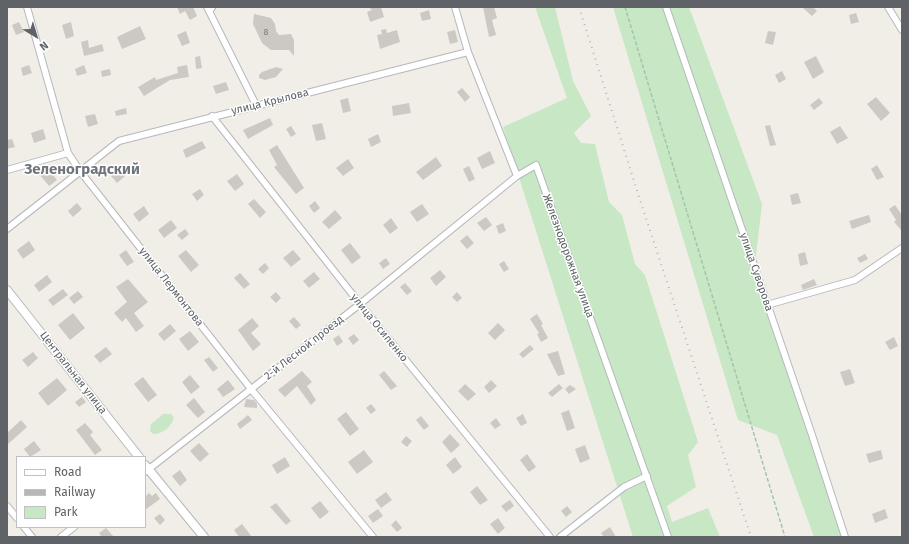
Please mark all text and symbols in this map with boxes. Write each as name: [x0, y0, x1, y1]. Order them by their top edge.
north arrow: [16, 16, 56, 56]
house number: 8: [264, 27, 268, 37]
text: N: [37, 38, 51, 53]
street label: улица Крылова: [230, 86, 310, 118]
district label: Зеленоградский: [24, 161, 140, 179]
street label: Железнодорожная улица: [539, 192, 597, 320]
street label: улица Суворова: [736, 231, 776, 313]
street label: улица Лермонтова: [136, 245, 206, 329]
street label: улица Осипенко: [347, 291, 411, 365]
street label: 2-й Лесной проезд: [262, 313, 346, 383]
street label: Центральная улица: [37, 329, 109, 417]
legend: [16, 456, 146, 528]
text: Road: [54, 465, 82, 479]
text: Railway: [54, 485, 95, 499]
text: Park: [54, 505, 78, 519]

